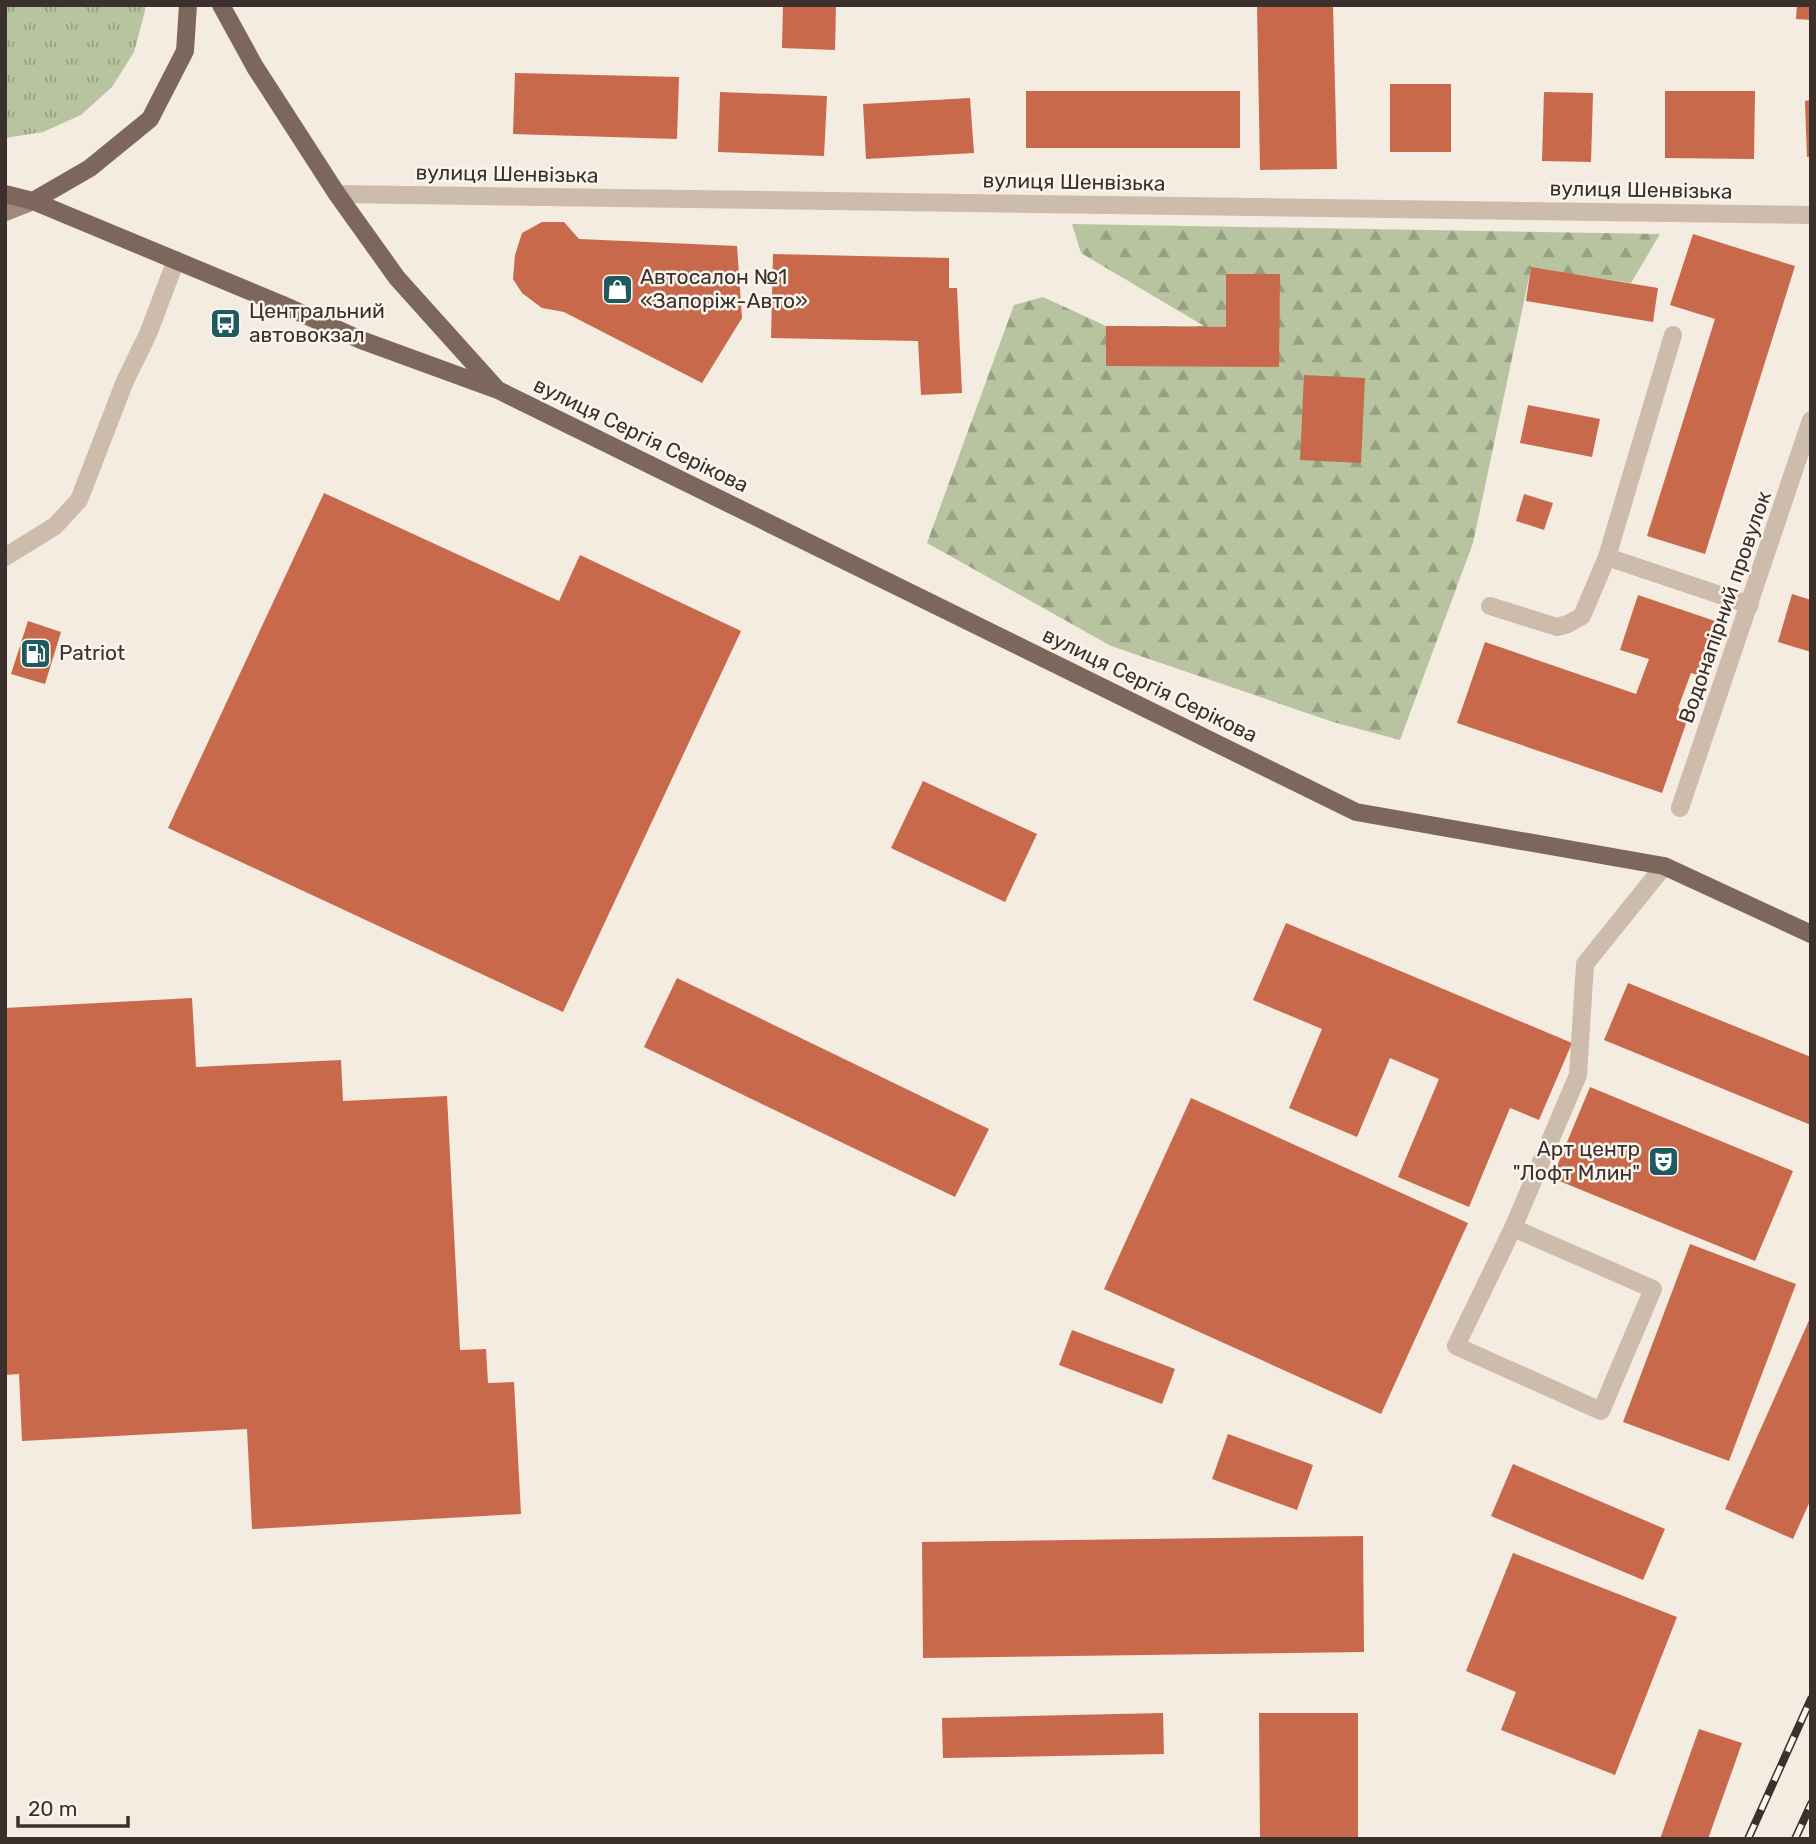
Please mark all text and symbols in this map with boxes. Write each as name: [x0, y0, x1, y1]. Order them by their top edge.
street label: вулиця Шенвізька: [415, 159, 599, 188]
street label: вулиця Шенвізька: [982, 167, 1166, 196]
street label: вулиця Шенвізька: [1549, 175, 1733, 204]
place label: Автосалон №1 «Запоріж-Авто»: [640, 264, 808, 313]
shop icon: Автосалон №1 «Запоріж-Авто»: [600, 272, 634, 306]
place label: Центральний автовокзал: [249, 298, 385, 347]
bus stop icon: Центральний автовокзал: [209, 306, 243, 340]
street label: вулиця Сергія Серікова: [530, 372, 753, 497]
street label: Водонапірний провулок: [1673, 488, 1776, 726]
street label: вулиця Сергія Серікова: [1039, 622, 1262, 747]
fuel station icon: Patriot: [19, 636, 53, 670]
place label: Patriot: [59, 640, 125, 665]
place label: Арт центр "Лофт Млин": [1513, 1136, 1640, 1185]
theatre icon: Арт центр "Лофт Млин": [1646, 1144, 1680, 1178]
scale bar: [18, 1784, 128, 1828]
text: 20 m: [28, 1796, 77, 1821]

